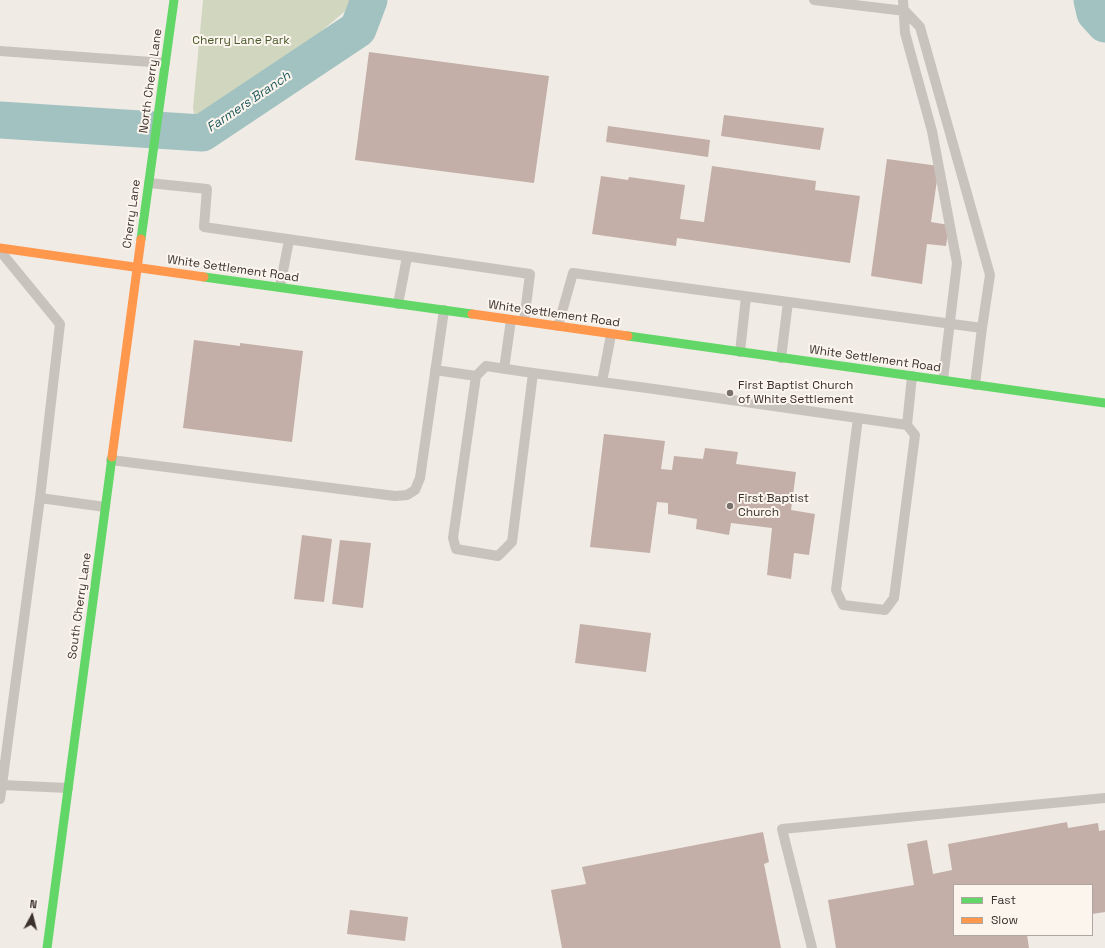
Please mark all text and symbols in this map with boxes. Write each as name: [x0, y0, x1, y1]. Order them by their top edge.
street label: North Cherry Lane: [137, 28, 165, 134]
park label: Cherry Lane Park: [192, 34, 290, 48]
water label: Farmers Branch: [204, 68, 294, 136]
street label: Cherry Lane: [120, 179, 144, 249]
street label: White Settlement Road: [166, 253, 300, 285]
street label: White Settlement Road: [487, 298, 621, 330]
street label: White Settlement Road: [808, 343, 942, 375]
place label: First Baptist Church of White Settlement: [738, 379, 854, 407]
marker: First Baptist Church of White Settlement: [725, 388, 735, 398]
place label: First Baptist Church: [738, 492, 809, 520]
marker: First Baptist Church: [725, 501, 735, 511]
street label: South Cherry Lane: [65, 552, 95, 660]
legend: [953, 884, 1093, 936]
text: Fast: [991, 892, 1016, 908]
north arrow: [12, 896, 52, 936]
text: N: [29, 897, 38, 911]
text: Slow: [991, 912, 1018, 928]

